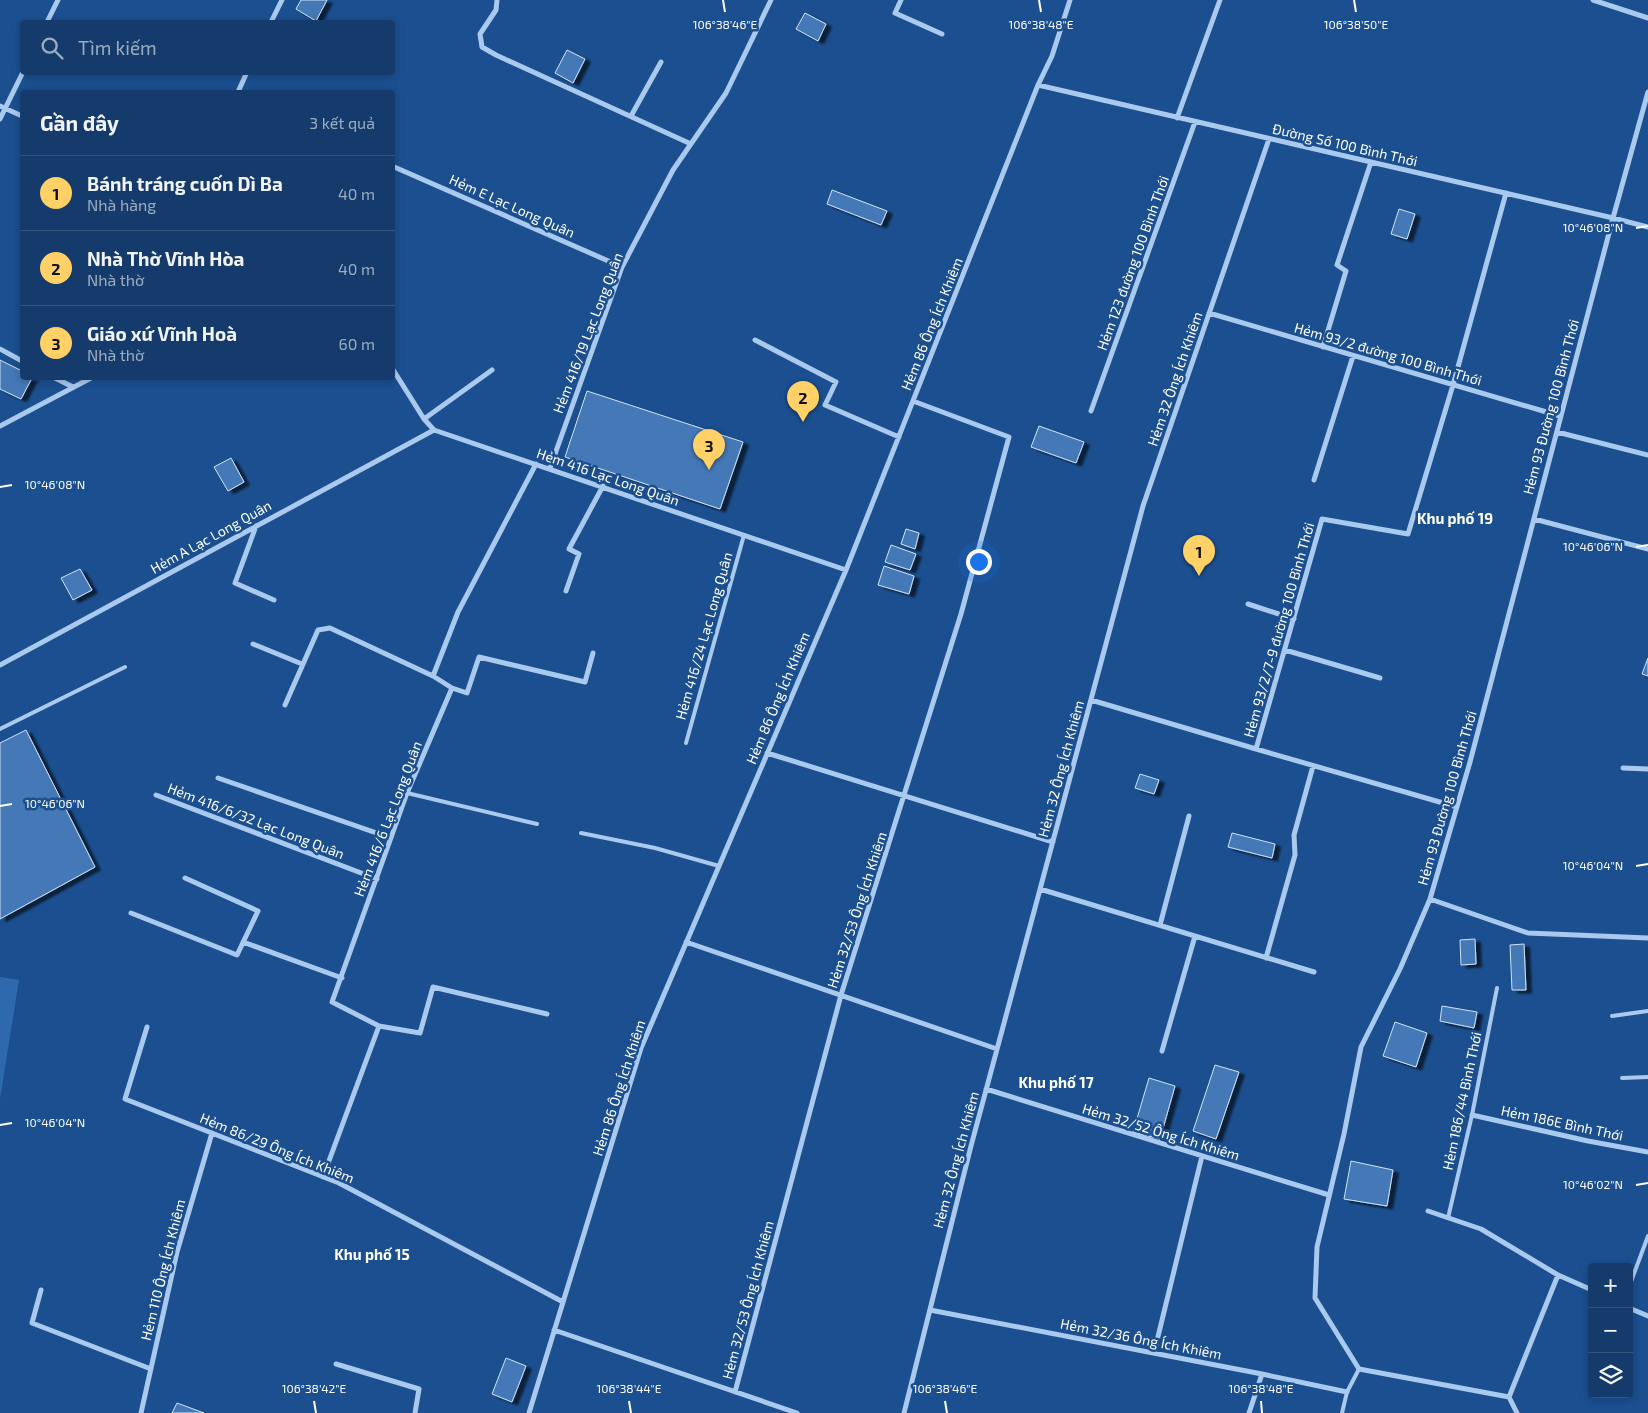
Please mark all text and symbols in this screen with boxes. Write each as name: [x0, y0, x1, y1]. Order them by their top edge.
text: 106°38'46"E: [693, 17, 758, 31]
text: 106°38'48"E: [1008, 17, 1074, 31]
text: 106°38'50"E: [1324, 17, 1388, 31]
search box: [20, 20, 395, 75]
icon: search: [38, 34, 66, 62]
text: Tìm kiếm: [78, 36, 157, 59]
text: Gần đây: [40, 110, 119, 135]
text: 3 kết quả: [309, 113, 375, 132]
street label: Đường Số 100 Bình Thới: [1271, 120, 1419, 169]
street label: Hẻm E Lạc Long Quân: [447, 170, 578, 241]
text: Bánh tráng cuốn Dì Ba: [87, 172, 283, 195]
street label: Hẻm 123 đường 100 Bình Thới: [1093, 173, 1172, 353]
text: 1: [53, 184, 59, 203]
text: 40 m: [338, 184, 375, 203]
text: Nhà hàng: [87, 195, 156, 214]
text: 10°46'08"N: [1563, 220, 1623, 234]
text: Nhà Thờ Vĩnh Hòa: [87, 247, 244, 270]
street label: Hẻm 416/19 Lạc Long Quân: [549, 250, 626, 415]
street label: Hẻm 86 Ông Ích Khiêm: [897, 255, 966, 393]
text: 2: [51, 259, 61, 278]
text: 40 m: [338, 259, 375, 278]
text: Nhà thờ: [87, 270, 144, 289]
street label: Hẻm 32 Ông Ích Khiêm: [1144, 309, 1205, 448]
street label: Hẻm 93 Đường 100 Bình Thới: [1519, 317, 1582, 496]
street label: Hẻm 93/2 đường 100 Bình Thới: [1292, 319, 1484, 388]
text: Giáo xứ Vĩnh Hoà: [87, 322, 237, 345]
text: 3: [51, 334, 61, 353]
text: 60 m: [339, 334, 375, 353]
text: Nhà thờ: [87, 345, 144, 364]
pin: 2: [787, 381, 819, 422]
pin: 3: [693, 429, 725, 470]
street label: Hẻm 416 Lạc Long Quân: [535, 444, 682, 509]
text: 10°46'08"N: [25, 477, 85, 491]
street label: Hẻm A Lạc Long Quân: [147, 496, 274, 577]
district label: Khu phố 19: [1417, 509, 1493, 527]
street label: Hẻm 93/2/7-9 đường 100 Bình Thới: [1240, 520, 1317, 739]
pin: 1: [1183, 535, 1215, 576]
text: 10°46'06"N: [1563, 539, 1623, 553]
your location: [966, 549, 992, 575]
street label: Hẻm 416/24 Lạc Long Quân: [671, 550, 736, 722]
street label: Hẻm 86 Ông Ích Khiêm: [742, 629, 813, 766]
street label: Hẻm 32 Ông Ích Khiêm: [1034, 699, 1087, 839]
street label: Hẻm 93 Đường 100 Bình Thới: [1413, 709, 1480, 887]
street label: Hẻm 416/6 Lạc Long Quân: [350, 739, 425, 899]
street label: Hẻm 416/6/32 Lạc Long Quân: [165, 779, 347, 862]
text: 10°46'06"N: [25, 796, 85, 810]
street label: Hẻm 32/53 Ông Ích Khiêm: [823, 830, 890, 990]
text: 10°46'04"N: [1563, 858, 1623, 872]
street label: Hẻm 86 Ông Ích Khiêm: [589, 1018, 649, 1158]
street label: Hẻm 186/44 Bình Thới: [1439, 1030, 1484, 1172]
district label: Khu phố 17: [1018, 1073, 1094, 1091]
street label: Hẻm 32 Ông Ích Khiêm: [929, 1090, 982, 1230]
street label: Hẻm 32/52 Ông Ích Khiêm: [1080, 1099, 1242, 1164]
street label: Hẻm 186E Bình Thới: [1500, 1101, 1625, 1144]
street label: Hẻm 86/29 Ông Ích Khiêm: [198, 1109, 357, 1186]
text: 10°46'04"N: [25, 1115, 85, 1129]
text: 10°46'02"N: [1563, 1177, 1623, 1191]
street label: Hẻm 110 Ông Ích Khiêm: [137, 1198, 188, 1342]
street label: Hẻm 32/53 Ông Ích Khiêm: [718, 1219, 777, 1381]
district label: Khu phố 15: [334, 1245, 410, 1263]
map controls: [1588, 1263, 1633, 1398]
button: +: [1588, 1263, 1633, 1308]
button: −: [1588, 1308, 1633, 1353]
street label: Hẻm 32/36 Ông Ích Khiêm: [1059, 1315, 1223, 1362]
button: layers: [1588, 1353, 1633, 1398]
text: 106°38'42"E: [282, 1381, 347, 1395]
text: 106°38'44"E: [596, 1381, 662, 1395]
text: 106°38'46"E: [913, 1381, 978, 1395]
text: 106°38'48"E: [1228, 1381, 1294, 1395]

